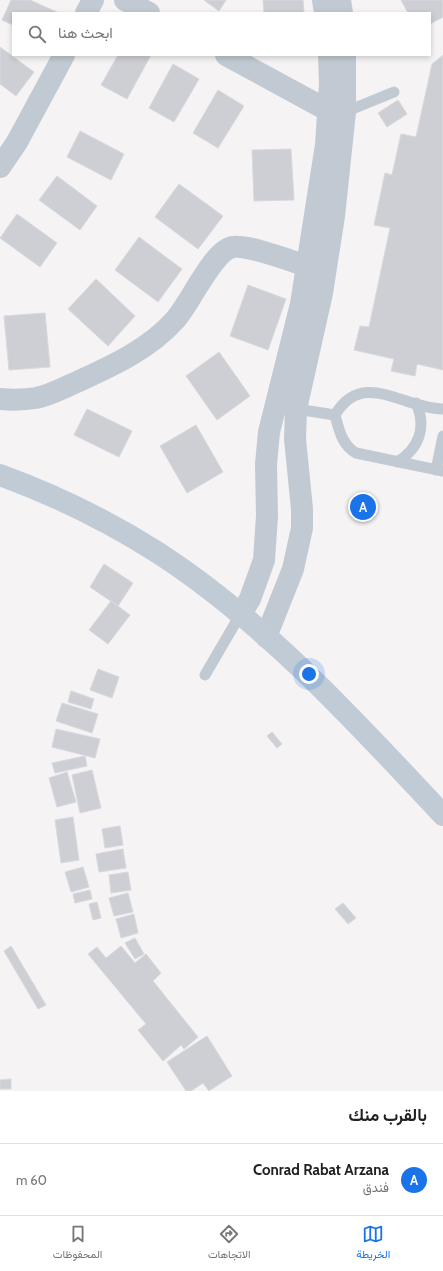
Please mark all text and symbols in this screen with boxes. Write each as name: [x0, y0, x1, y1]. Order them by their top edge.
search box: [12, 12, 431, 56]
icon: search: [26, 23, 48, 45]
text: ابحث هنا: [58, 24, 113, 42]
pin: A: [350, 492, 376, 522]
your location: [299, 664, 319, 684]
text: بالقرب منك: [349, 1105, 427, 1125]
text: Conrad Rabat Arzana: [253, 1161, 389, 1179]
text: 60 m: [16, 1172, 47, 1188]
text: A: [410, 1172, 418, 1188]
text: فندق: [363, 1179, 389, 1195]
tab: المحفوظات: [53, 1223, 102, 1264]
tab: الاتجاهات: [208, 1223, 251, 1264]
tab: الخريطة: [356, 1223, 390, 1264]

